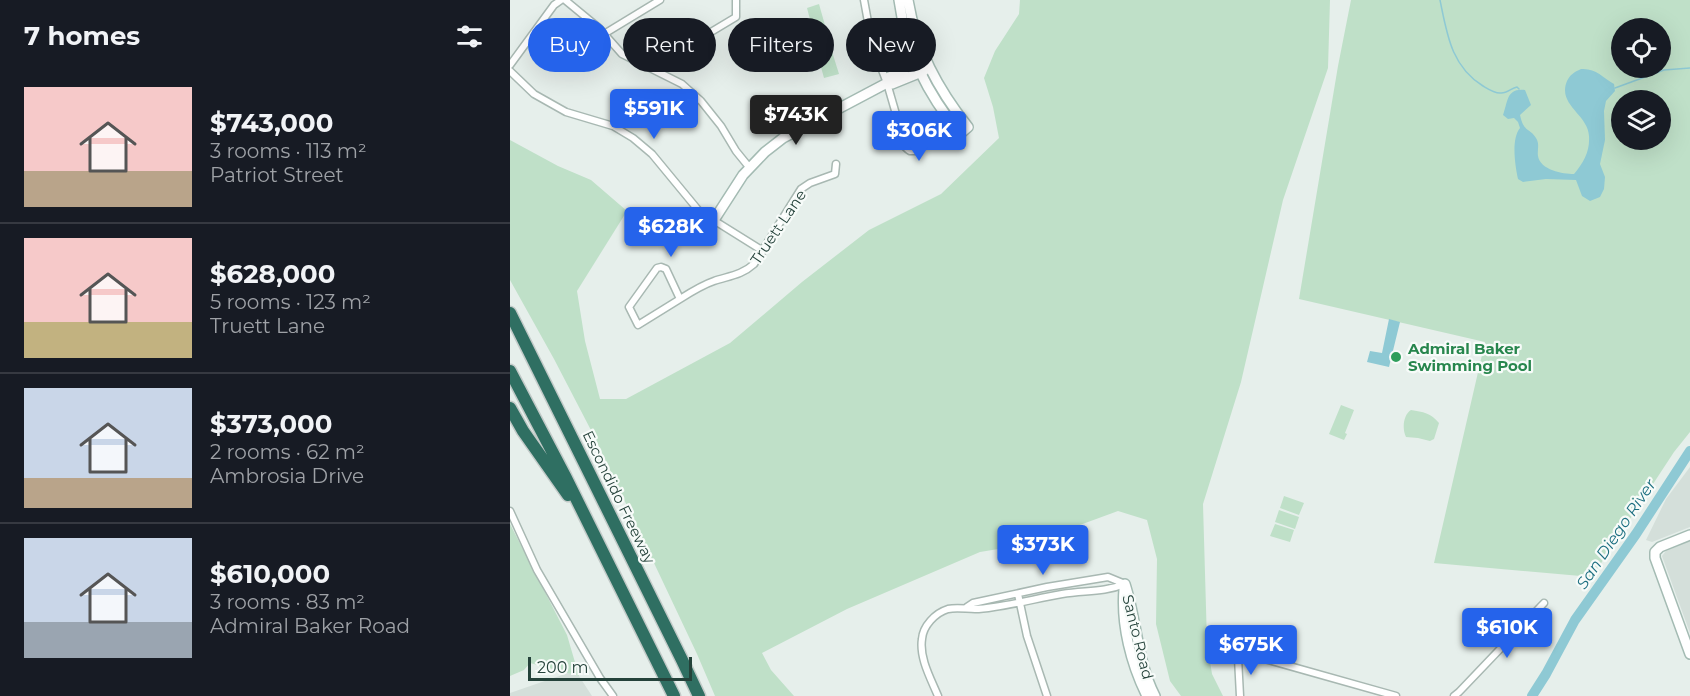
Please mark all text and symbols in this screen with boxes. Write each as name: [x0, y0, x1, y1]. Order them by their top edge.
chip: Buy: [528, 18, 611, 72]
chip: Rent: [623, 18, 716, 72]
chip: Filters: [728, 18, 834, 72]
chip: New: [846, 18, 936, 72]
map controls: [1611, 18, 1671, 150]
button: locate: [1611, 18, 1671, 78]
text: 7 homes: [24, 20, 140, 52]
icon: filters: [453, 20, 486, 53]
pin: $591K: [612, 89, 696, 140]
button: layers: [1611, 90, 1671, 150]
pin: $743K: [754, 95, 838, 146]
text: $591K: [624, 96, 684, 120]
text: $743K: [764, 102, 828, 126]
text: $743,000: [210, 107, 333, 139]
icon: home: [72, 111, 144, 183]
pin: $306K: [877, 111, 961, 162]
text: $306K: [886, 118, 952, 142]
text: 3 rooms · 113 m²: [210, 139, 367, 163]
text: Patriot Street: [210, 163, 344, 187]
street label: Truett Lane: [746, 186, 810, 268]
pin: $628K: [629, 207, 713, 258]
text: $628K: [638, 214, 704, 238]
text: $628,000: [210, 258, 335, 290]
icon: home: [72, 262, 144, 334]
text: 5 rooms · 123 m²: [210, 290, 371, 314]
text: Truett Lane: [210, 314, 325, 338]
place label: Admiral Baker Swimming Pool: [1407, 339, 1532, 375]
marker: Admiral Baker Swimming Pool: [1389, 350, 1403, 364]
text: $373,000: [210, 408, 332, 440]
icon: home: [72, 412, 144, 484]
street label: Escondido Freeway: [579, 427, 660, 567]
text: 2 rooms · 62 m²: [210, 440, 365, 464]
text: Ambrosia Drive: [210, 464, 364, 488]
water label: San Diego River: [1572, 475, 1660, 593]
pin: $373K: [1001, 525, 1085, 576]
text: $373K: [1011, 532, 1075, 556]
text: $610,000: [210, 558, 330, 590]
icon: home: [72, 562, 144, 634]
text: 3 rooms · 83 m²: [210, 590, 365, 614]
street label: Santo Road: [1118, 593, 1158, 681]
pin: $610K: [1465, 608, 1549, 659]
text: Admiral Baker Road: [210, 614, 410, 638]
text: $610K: [1476, 615, 1538, 639]
pin: $675K: [1209, 625, 1293, 676]
text: $675K: [1219, 632, 1283, 656]
scale bar: [528, 654, 692, 682]
text: 200 m: [537, 658, 588, 677]

